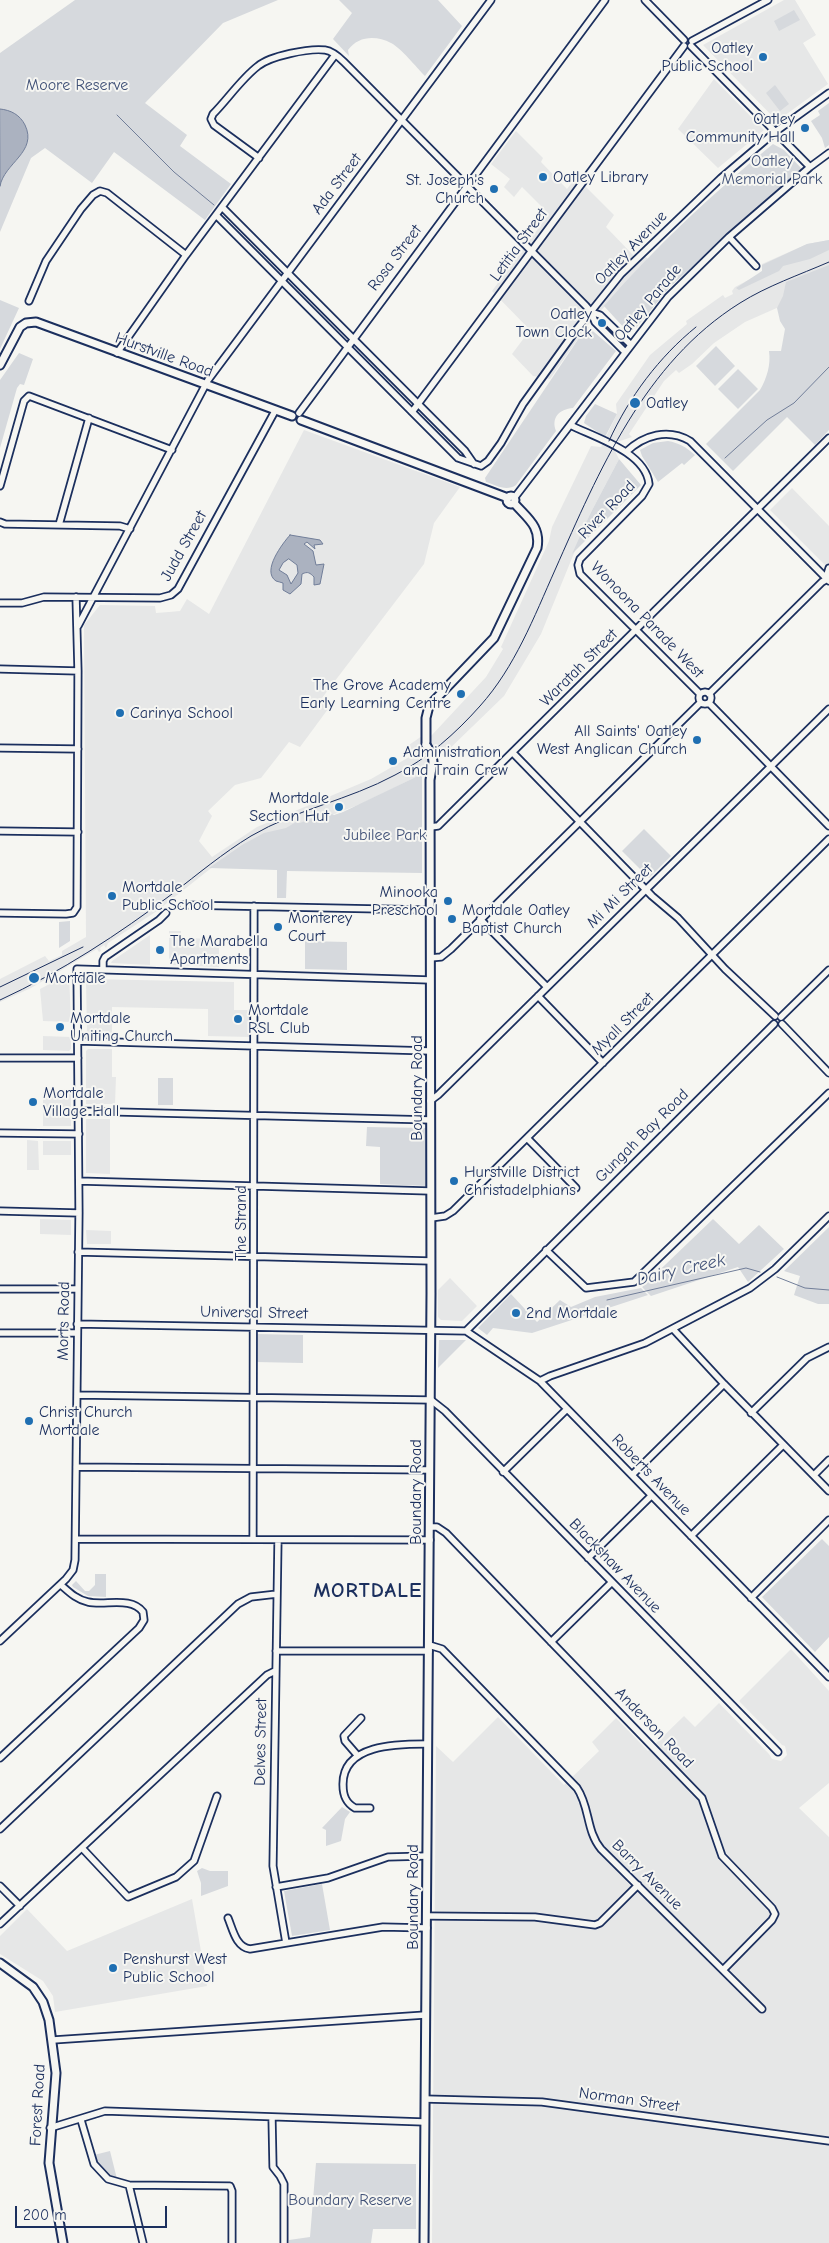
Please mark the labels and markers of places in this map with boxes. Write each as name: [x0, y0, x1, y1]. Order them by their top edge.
place label: Oatley Public School: [662, 38, 753, 76]
marker: Oatley Public School: [757, 51, 769, 63]
place label: Oatley Community Hall: [686, 109, 795, 147]
marker: Oatley Community Hall: [799, 122, 811, 134]
place label: Oatley Library: [553, 167, 648, 187]
place label: St. Joseph's Church: [406, 170, 484, 208]
marker: Oatley Library: [537, 171, 549, 183]
marker: St. Joseph's Church: [488, 183, 500, 195]
place label: Oatley Town Clock: [516, 304, 592, 342]
marker: Oatley Town Clock: [596, 317, 608, 329]
place label: Oatley: [646, 393, 688, 413]
marker: Oatley: [628, 396, 642, 410]
place label: The Grove Academy Early Learning Centre: [300, 675, 451, 713]
marker: The Grove Academy Early Learning Centre: [455, 688, 467, 700]
place label: Carinya School: [130, 703, 233, 723]
marker: Carinya School: [114, 707, 126, 719]
place label: All Saints' Oatley West Anglican Church: [537, 721, 687, 759]
marker: All Saints' Oatley West Anglican Church: [691, 734, 703, 746]
place label: Administration and Train Crew: [403, 742, 508, 780]
marker: Administration and Train Crew: [387, 755, 399, 767]
place label: Mortdale Section Hut: [249, 788, 329, 826]
marker: Mortdale Section Hut: [333, 801, 345, 813]
place label: Mortdale Public School: [122, 877, 213, 915]
place label: Minooka Preschool: [372, 882, 438, 920]
marker: Mortdale Public School: [106, 890, 118, 902]
marker: Minooka Preschool: [442, 895, 454, 907]
place label: Mortdale Oatley Baptist Church: [462, 900, 570, 938]
place label: Monterey Court: [288, 908, 352, 946]
marker: Mortdale Oatley Baptist Church: [446, 913, 458, 925]
marker: Monterey Court: [272, 921, 284, 933]
place label: The Marabella Apartments: [170, 931, 268, 969]
marker: The Marabella Apartments: [154, 944, 166, 956]
place label: Mortdale: [45, 968, 106, 988]
marker: Mortdale: [27, 971, 41, 985]
place label: Mortdale RSL Club: [248, 1000, 310, 1038]
place label: Mortdale Uniting Church: [70, 1008, 173, 1046]
marker: Mortdale RSL Club: [232, 1013, 244, 1025]
marker: Mortdale Uniting Church: [54, 1021, 66, 1033]
place label: Mortdale Village Hall: [43, 1083, 119, 1121]
marker: Mortdale Village Hall: [27, 1096, 39, 1108]
place label: Hurstville District Christadelphians: [464, 1162, 579, 1200]
marker: Hurstville District Christadelphians: [448, 1175, 460, 1187]
place label: 2nd Mortdale: [526, 1303, 618, 1323]
marker: 2nd Mortdale: [510, 1307, 522, 1319]
place label: Christ Church Mortdale: [39, 1402, 133, 1440]
marker: Christ Church Mortdale: [23, 1415, 35, 1427]
place label: Penshurst West Public School: [123, 1949, 227, 1987]
marker: Penshurst West Public School: [107, 1962, 119, 1974]

